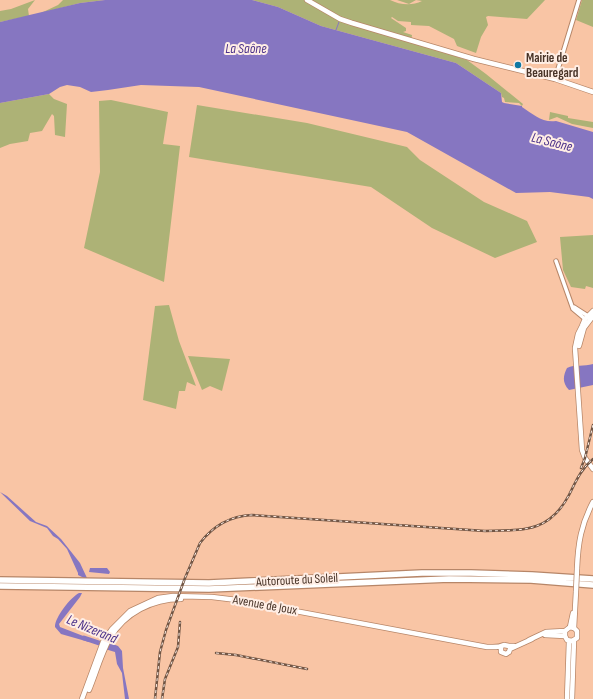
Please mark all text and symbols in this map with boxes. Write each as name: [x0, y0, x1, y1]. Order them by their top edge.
water label: La Saône: [225, 40, 267, 57]
place label: Mairie de Beauregard: [526, 50, 579, 81]
marker: Mairie de Beauregard: [513, 60, 523, 70]
water label: La Saône: [530, 129, 575, 155]
street label: Autoroute du Soleil: [255, 570, 338, 590]
street label: Avenue de Joux: [231, 591, 298, 619]
water label: Le Nizerand: [64, 611, 121, 648]

